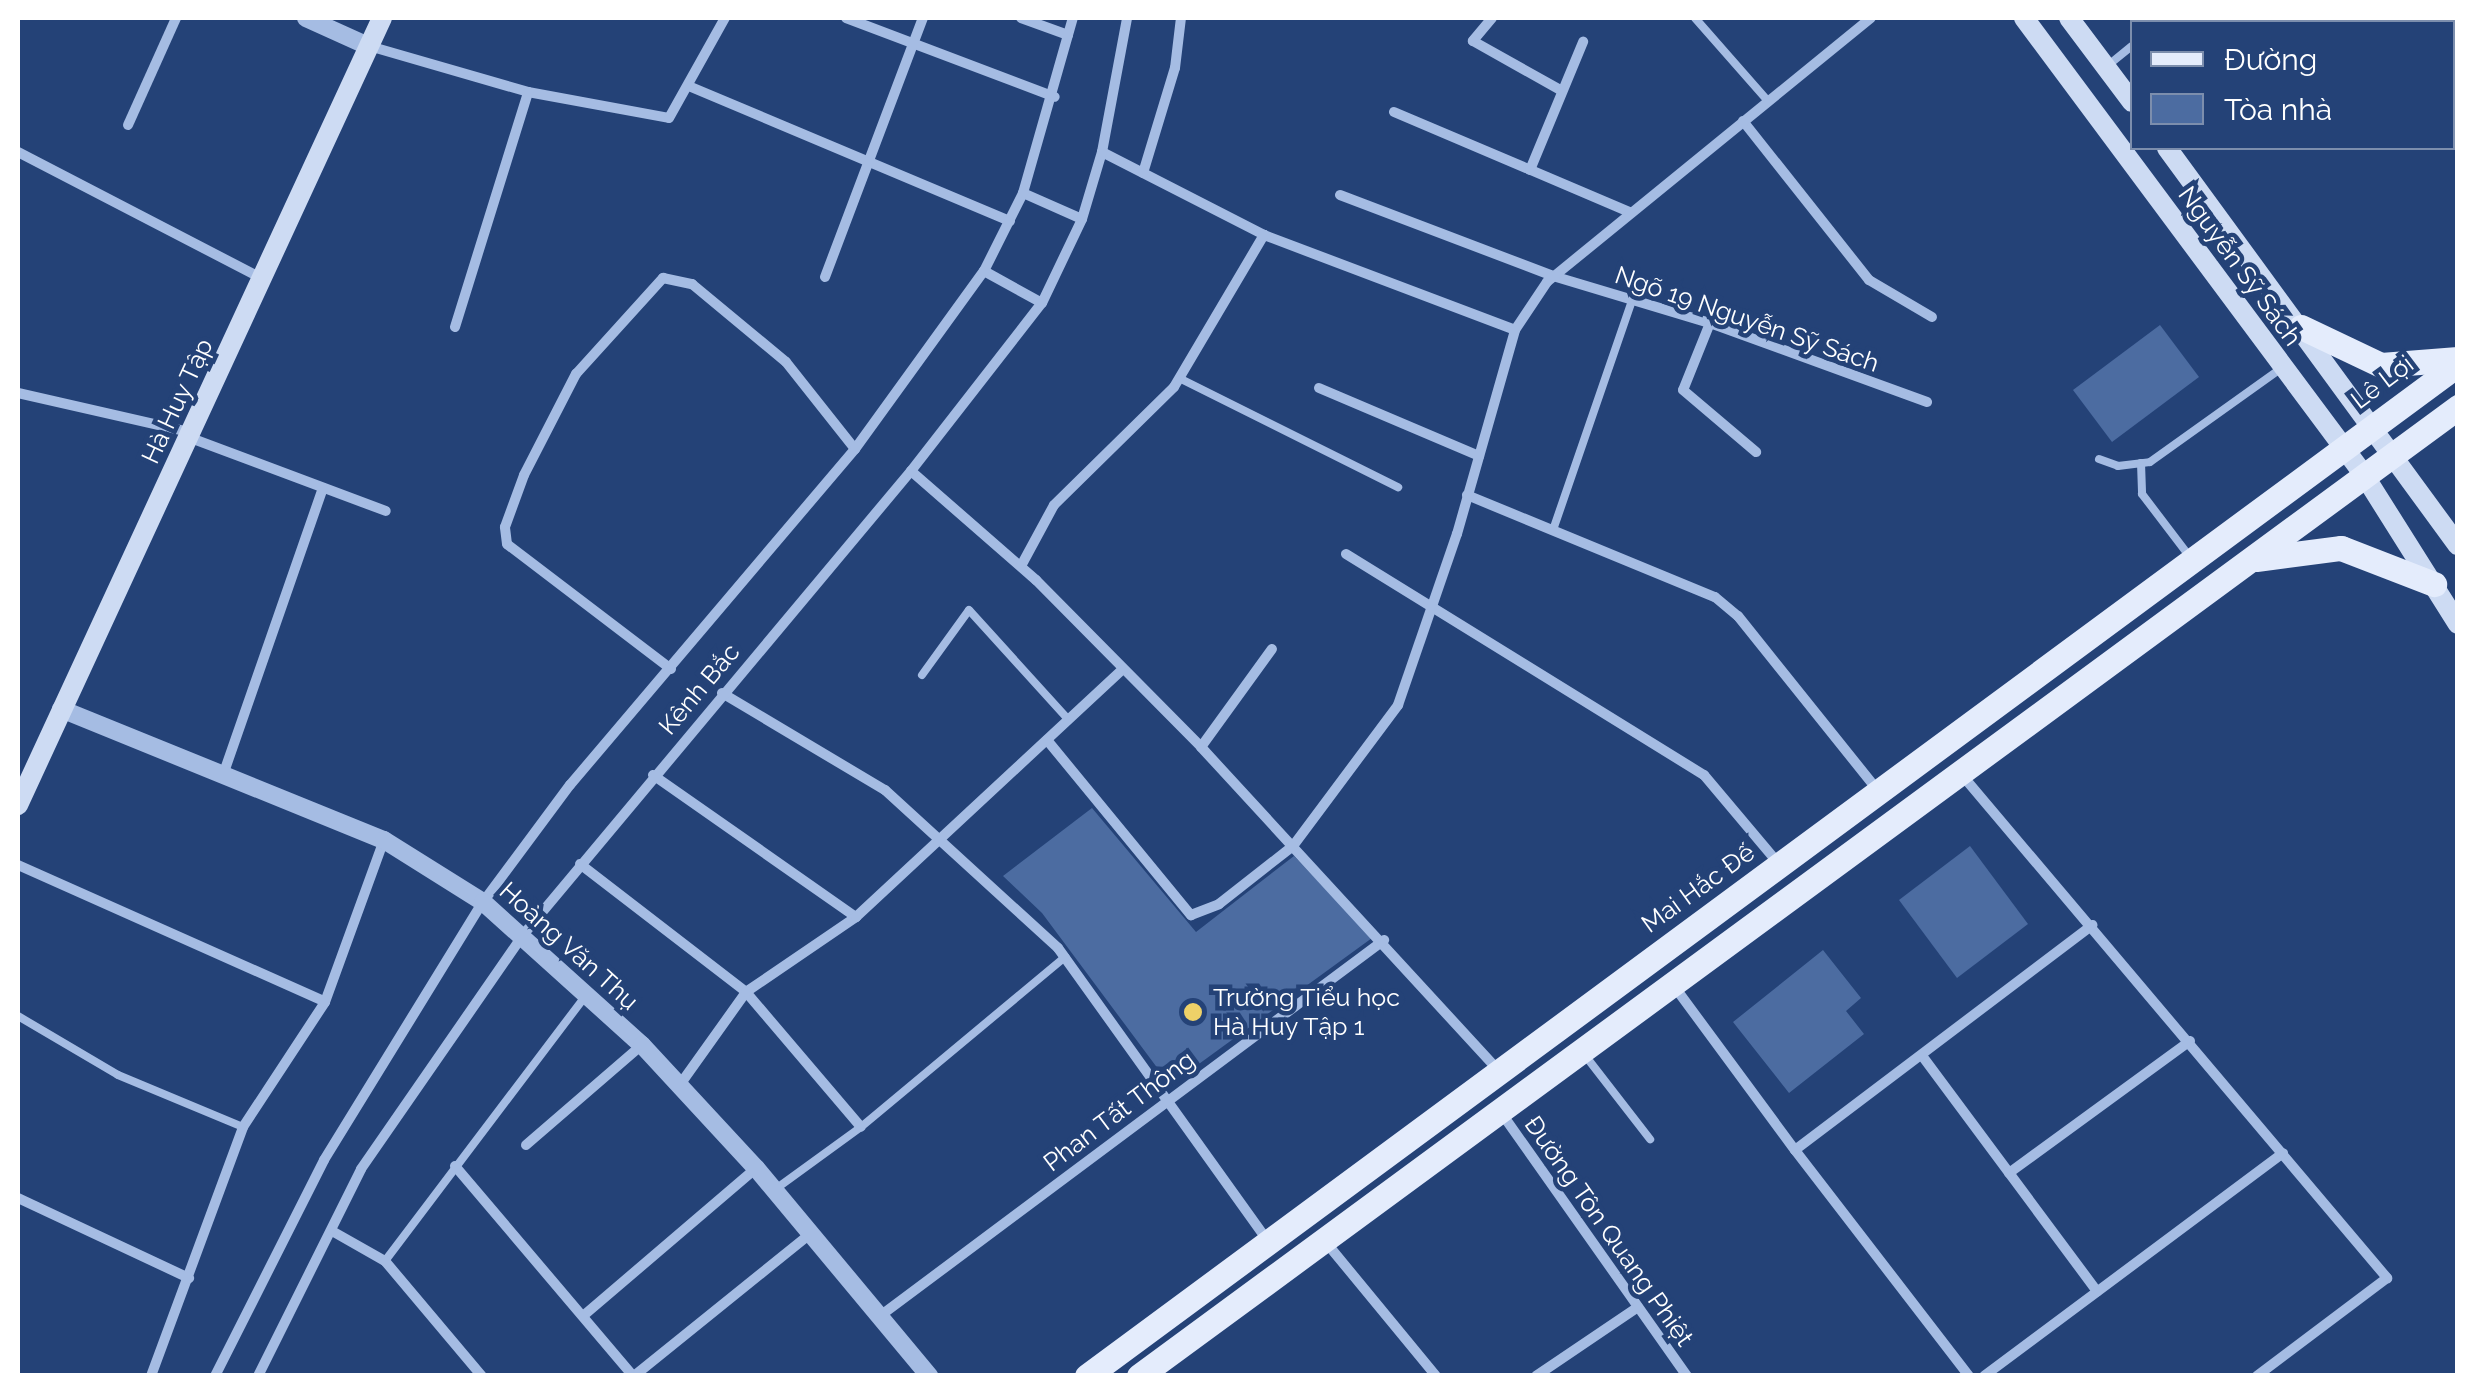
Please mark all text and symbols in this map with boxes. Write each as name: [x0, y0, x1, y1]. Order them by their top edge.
legend: [2130, 20, 2455, 150]
text: Đường: [2224, 42, 2317, 77]
text: Tòa nhà: [2224, 92, 2332, 127]
street label: Nguyễn Sỹ Sách: [2172, 180, 2308, 352]
street label: Ngõ 19 Nguyễn Sỹ Sách: [1611, 260, 1883, 378]
street label: Hà Huy Tập: [135, 333, 219, 469]
street label: Lê Lợi: [2345, 349, 2419, 415]
street label: Kênh Bắc: [652, 637, 746, 741]
street label: Mai Hắc Đế: [1636, 837, 1760, 939]
street label: Hoàng Văn Thụ: [493, 875, 645, 1017]
place label: Trường Tiểu học Hà Huy Tập 1: [1213, 983, 1401, 1042]
marker: Trường Tiểu học Hà Huy Tập 1: [1182, 1001, 1204, 1023]
street label: Phan Tất Thông: [1037, 1044, 1201, 1178]
street label: Đường Tôn Quang Phiệt: [1518, 1110, 1700, 1352]

